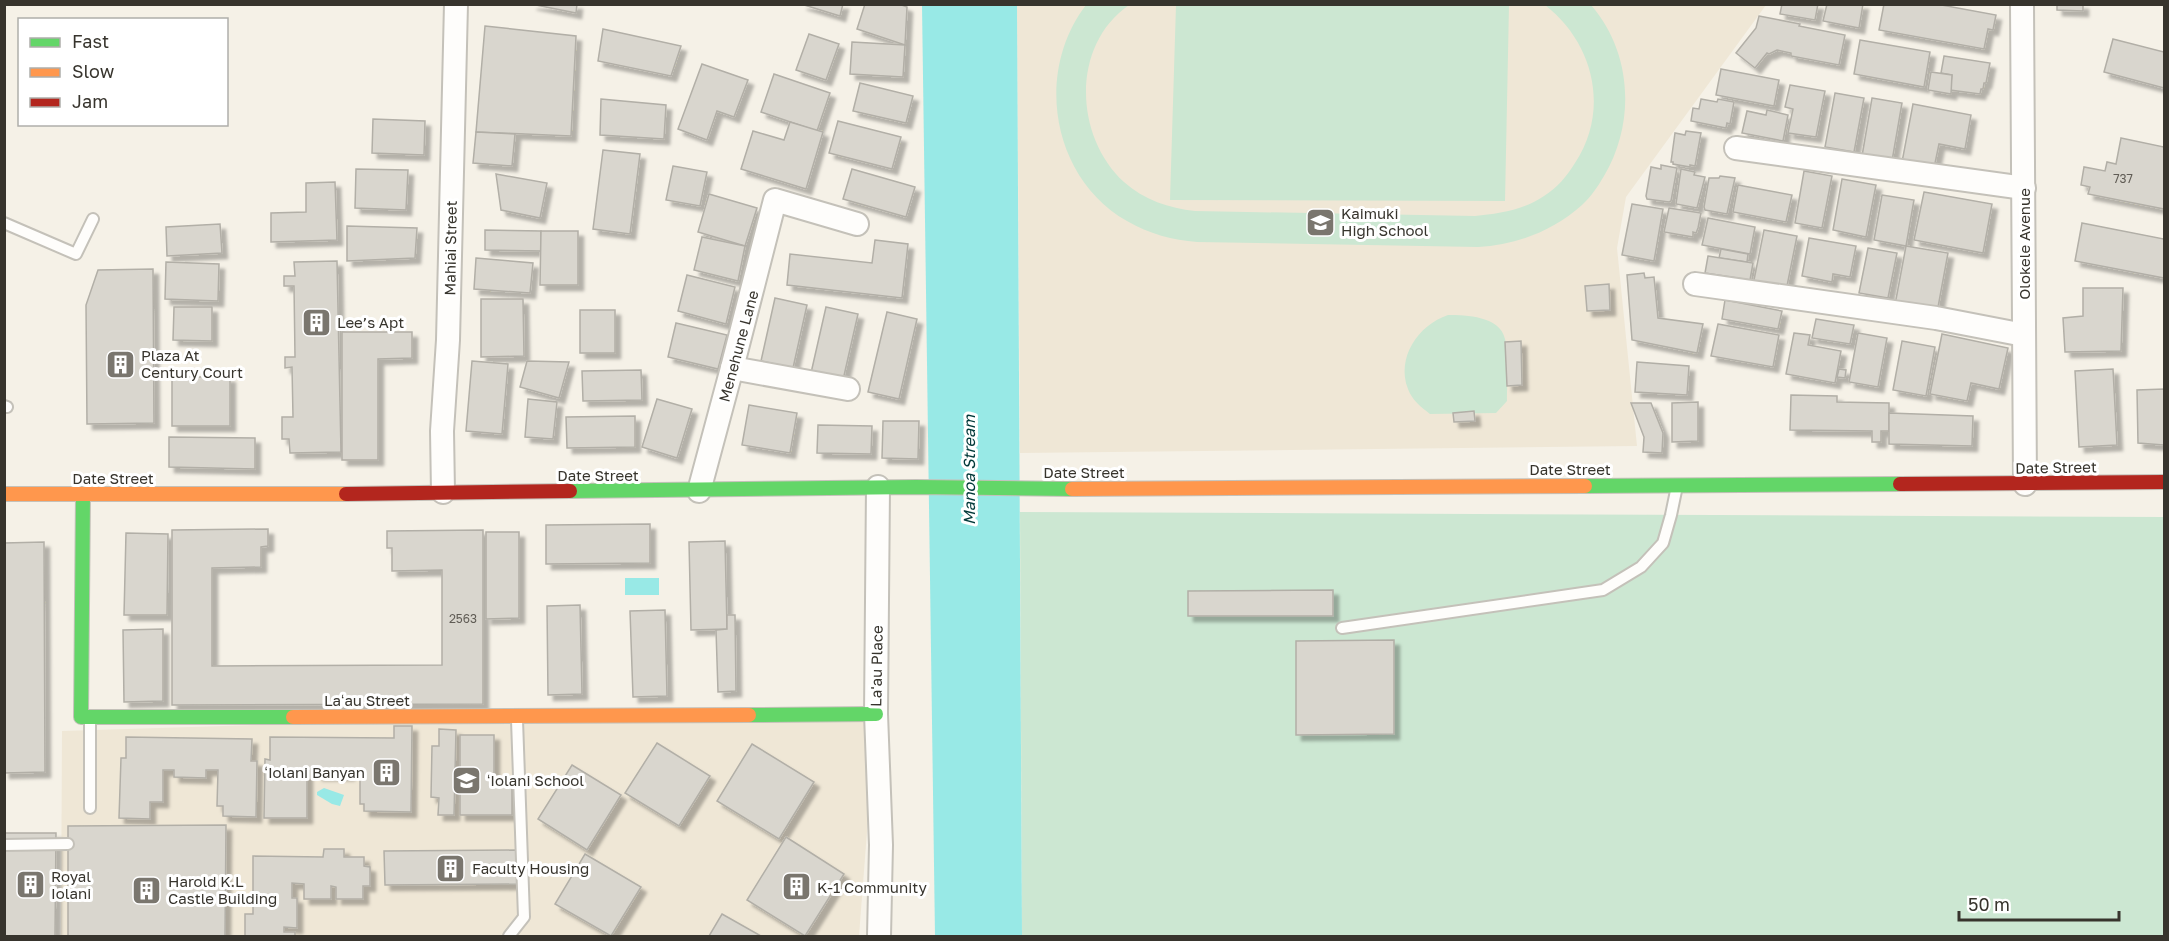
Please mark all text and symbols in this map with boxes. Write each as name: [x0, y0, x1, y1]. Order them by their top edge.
legend: [18, 18, 228, 126]
text: Fast: [72, 30, 109, 52]
text: Slow: [72, 60, 115, 82]
text: Jam: [72, 90, 108, 112]
house number: 737: [2113, 171, 2133, 186]
street label: Olokele Avenue: [2015, 188, 2033, 300]
street label: Mahiai Street: [440, 200, 460, 296]
place label: Kaimuki High School: [1341, 204, 1429, 239]
school or university icon: Kaimuki High School: [1304, 206, 1336, 238]
street label: Menehune Lane: [714, 288, 762, 404]
building icon: Lee’s Apt: [300, 306, 332, 338]
place label: Lee’s Apt: [337, 313, 404, 331]
place label: Plaza At Century Court: [141, 346, 243, 381]
building icon: Plaza At Century Court: [104, 348, 136, 380]
water label: Manoa Stream: [959, 414, 979, 525]
street label: Date Street: [2015, 457, 2097, 477]
street label: Date Street: [1529, 460, 1611, 478]
street label: Date Street: [1043, 463, 1125, 481]
street label: Date Street: [557, 466, 639, 484]
street label: Date Street: [72, 469, 154, 487]
house number: 2563: [449, 611, 477, 626]
street label: La'au Place: [866, 625, 886, 707]
street label: Laʻau Street: [324, 691, 410, 709]
building icon: ʻIolani Banyan: [370, 756, 402, 788]
place label: ʻIolani Banyan: [265, 763, 365, 781]
school or university icon: ʻIolani School: [450, 764, 482, 796]
place label: ʻIolani School: [487, 771, 584, 789]
building icon: Faculty Housing: [435, 852, 467, 884]
place label: Faculty Housing: [472, 859, 589, 877]
place label: Royal Iolani: [51, 867, 91, 902]
building icon: Royal Iolani: [14, 869, 46, 901]
building icon: K-1 Community: [780, 871, 812, 903]
place label: Harold K.L Castle Building: [168, 872, 277, 907]
building icon: Harold K.L Castle Building: [131, 874, 163, 906]
place label: K-1 Community: [817, 878, 927, 896]
scale bar: [1959, 884, 2120, 922]
text: 50 m: [1968, 893, 2010, 915]

